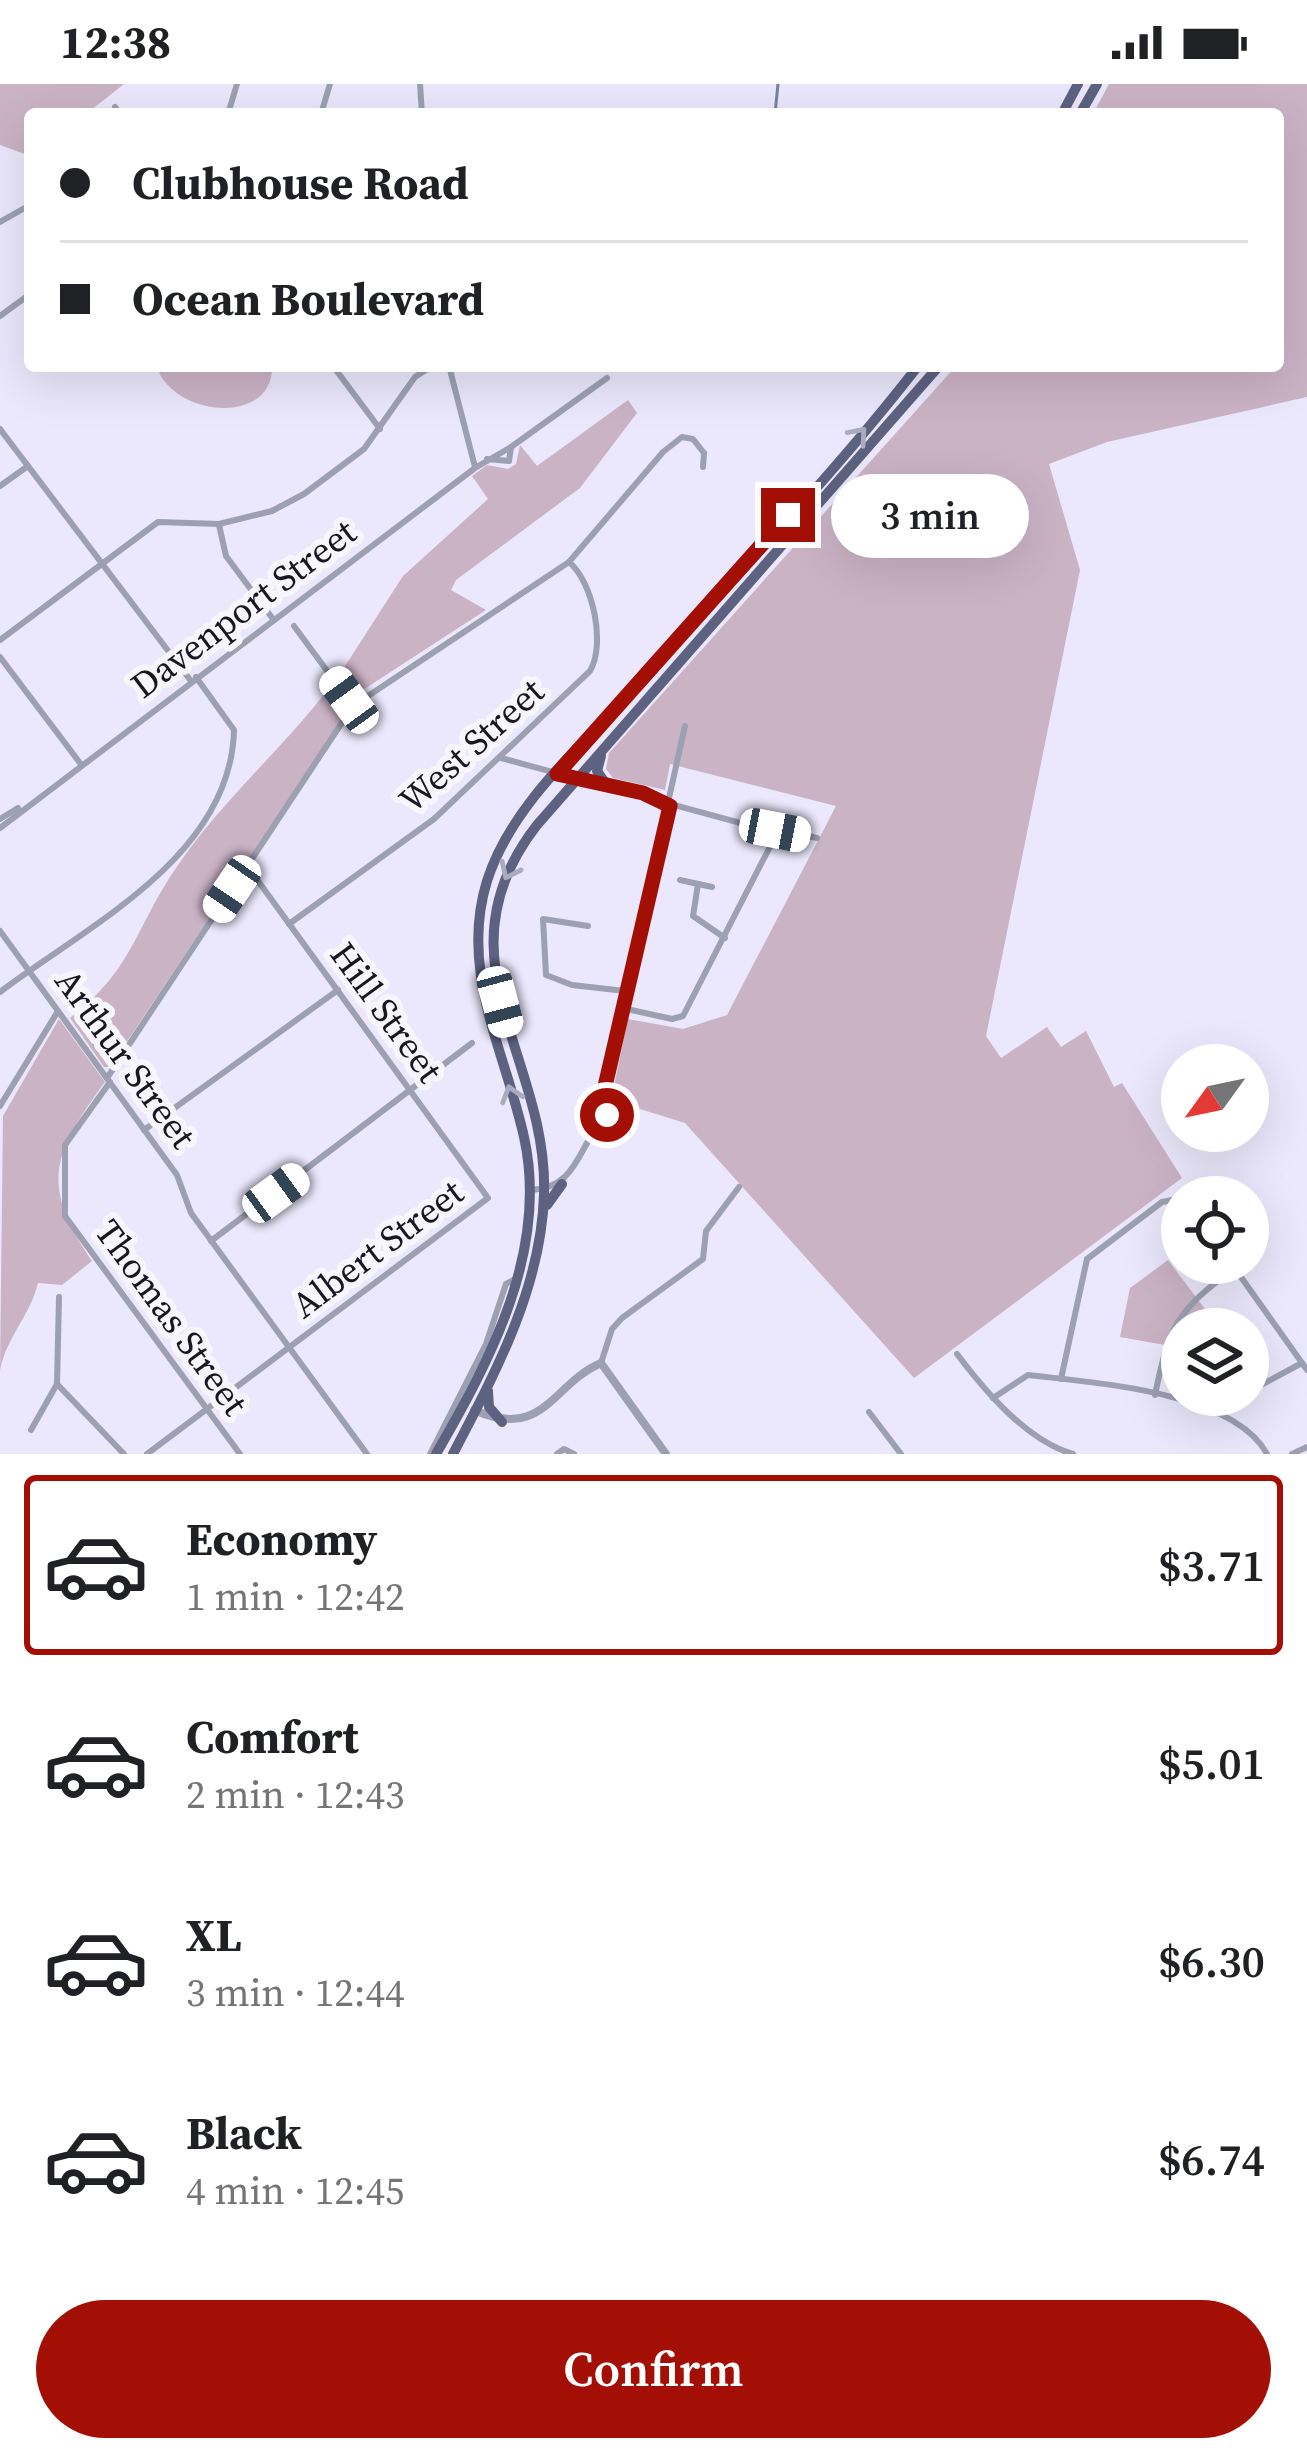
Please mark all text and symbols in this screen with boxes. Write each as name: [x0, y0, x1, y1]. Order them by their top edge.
text: 12:38: [60, 11, 171, 73]
text: Clubhouse Road: [132, 152, 469, 214]
text: Ocean Boulevard: [132, 268, 484, 330]
one-way arrow: [845, 427, 866, 448]
callout: 3 min: [830, 473, 1028, 557]
route end: [761, 488, 815, 542]
text: 3 min: [880, 489, 980, 542]
street label: Davenport Street: [121, 507, 366, 709]
car: [313, 660, 385, 740]
street label: West Street: [388, 667, 555, 824]
car: [736, 805, 814, 855]
car: [197, 849, 267, 929]
one-way arrow: [500, 859, 523, 880]
street label: Hill Street: [319, 932, 454, 1092]
street label: Arthur Street: [44, 959, 207, 1158]
car: [473, 963, 527, 1041]
north arrow: [1161, 1044, 1269, 1152]
map controls: [1161, 1044, 1269, 1416]
one-way arrow: [500, 1084, 525, 1105]
route start: [580, 1088, 634, 1142]
car: [236, 1157, 316, 1229]
street label: Albert Street: [282, 1168, 473, 1329]
button: locate: [1161, 1176, 1269, 1284]
street label: Thomas Street: [84, 1209, 259, 1425]
button: layers: [1161, 1308, 1269, 1416]
text: Economy: [186, 1508, 377, 1570]
icon: car: [42, 1511, 150, 1619]
text: $3.71: [1158, 1534, 1265, 1596]
text: 1 min · 12:42: [186, 1570, 405, 1623]
text: Comfort: [186, 1706, 359, 1768]
icon: car: [42, 1709, 150, 1817]
text: $5.01: [1158, 1732, 1265, 1794]
text: 2 min · 12:43: [186, 1768, 405, 1821]
text: XL: [186, 1904, 242, 1966]
icon: car: [42, 1907, 150, 2015]
text: $6.30: [1158, 1930, 1265, 1992]
text: 3 min · 12:44: [186, 1966, 405, 2019]
text: Black: [186, 2102, 302, 2164]
icon: car: [42, 2105, 150, 2213]
text: $6.74: [1158, 2128, 1265, 2190]
text: 4 min · 12:45: [186, 2164, 405, 2217]
button: Confirm: [36, 2300, 1271, 2438]

